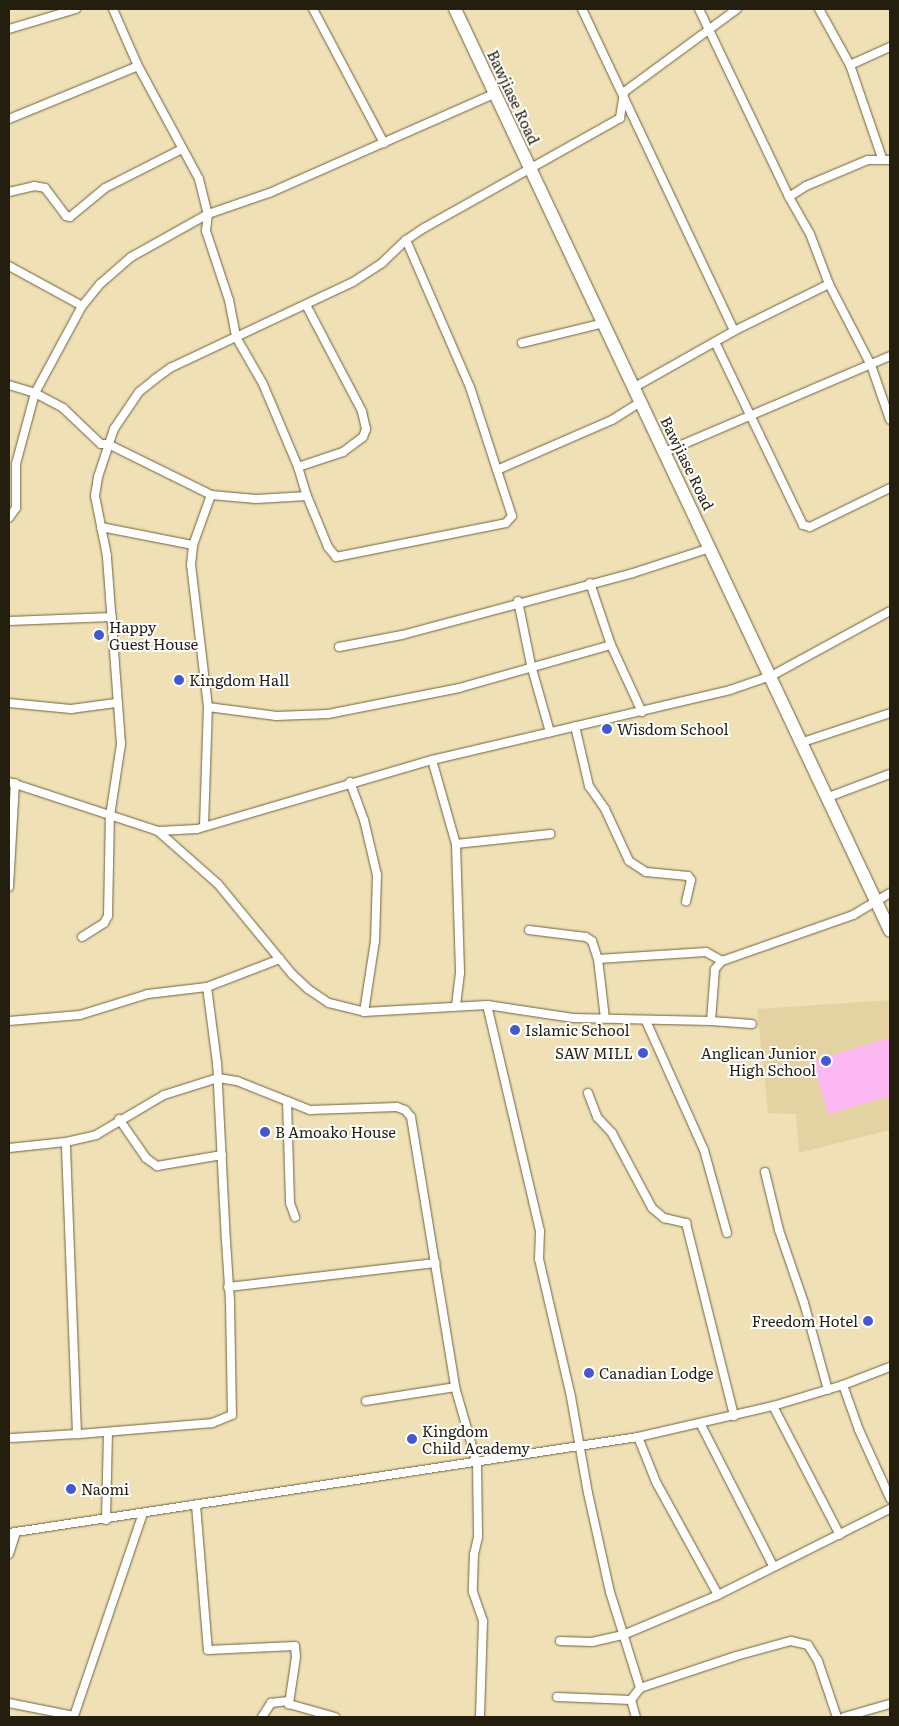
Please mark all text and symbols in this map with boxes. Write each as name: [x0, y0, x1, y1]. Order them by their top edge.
street label: Bawjiase Road: [484, 47, 544, 147]
street label: Bawjiase Road: [658, 413, 718, 513]
place label: Happy Guest House: [109, 617, 198, 652]
marker: Happy Guest House: [93, 629, 105, 641]
place label: Kingdom Hall: [189, 671, 289, 689]
marker: Kingdom Hall: [173, 674, 185, 686]
place label: Wisdom School: [617, 720, 729, 738]
marker: Wisdom School: [601, 723, 613, 735]
place label: Islamic School: [525, 1021, 629, 1039]
marker: Islamic School: [509, 1024, 521, 1036]
place label: Anglican Junior High School: [701, 1043, 816, 1078]
place label: SAW MILL: [555, 1044, 633, 1062]
marker: SAW MILL: [637, 1047, 649, 1059]
marker: Anglican Junior High School: [820, 1055, 832, 1067]
place label: B Amoako House: [275, 1123, 396, 1141]
marker: B Amoako House: [259, 1126, 271, 1138]
place label: Freedom Hotel: [752, 1312, 858, 1330]
marker: Freedom Hotel: [862, 1315, 874, 1327]
place label: Canadian Lodge: [599, 1364, 714, 1382]
marker: Canadian Lodge: [583, 1367, 595, 1379]
place label: Kingdom Child Academy: [422, 1421, 530, 1456]
marker: Kingdom Child Academy: [406, 1433, 418, 1445]
place label: Naomi: [81, 1480, 129, 1498]
marker: Naomi: [65, 1483, 77, 1495]

